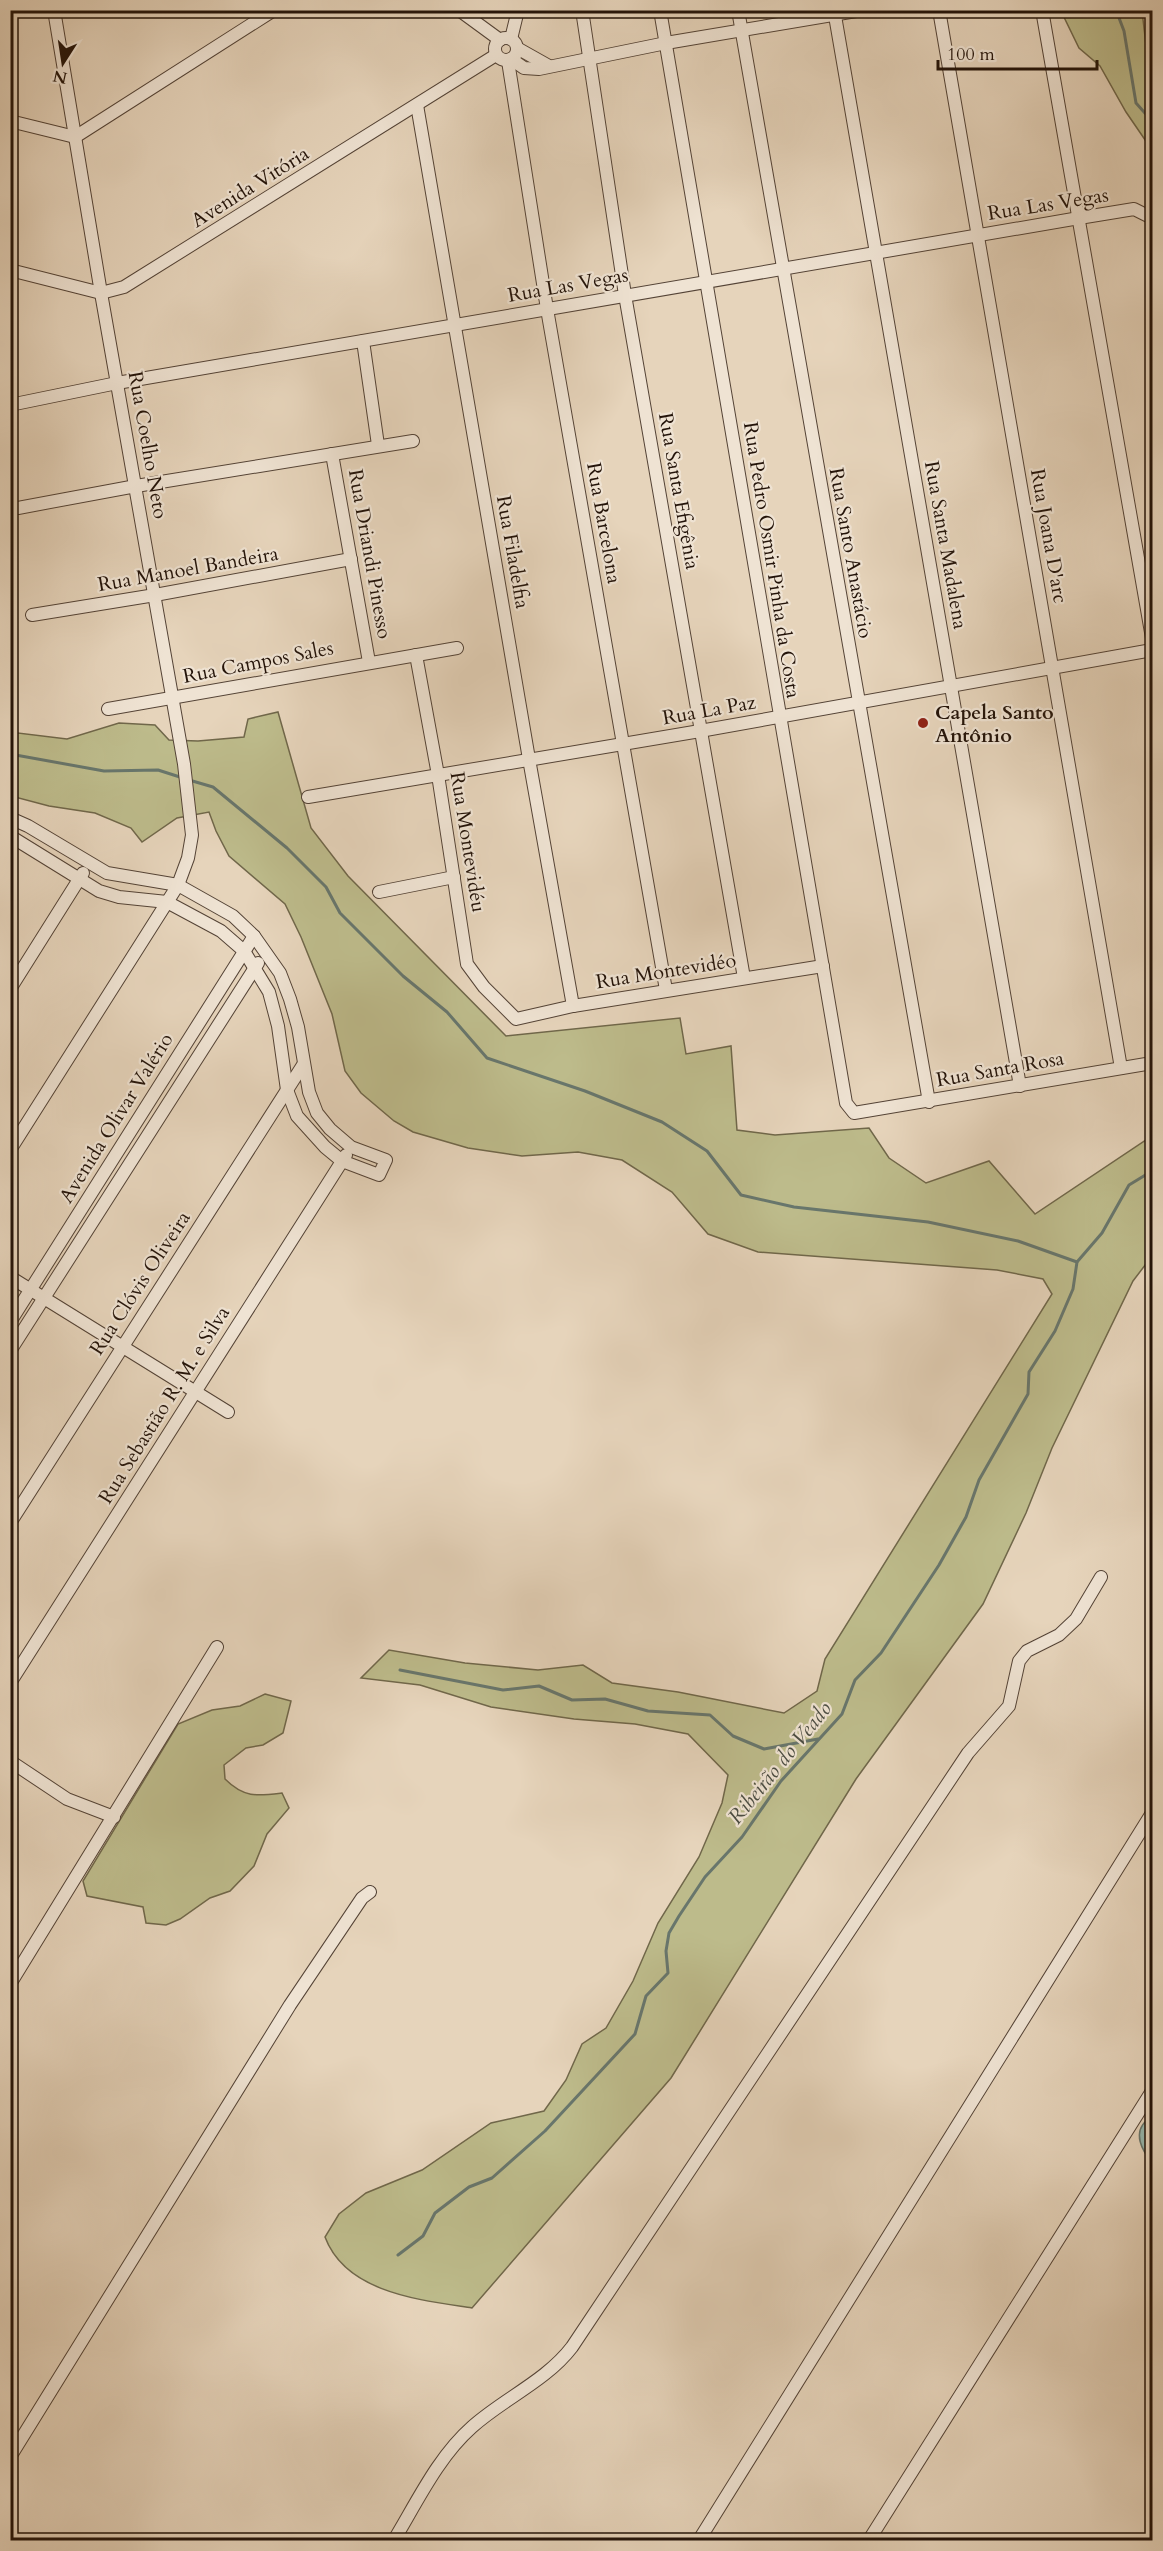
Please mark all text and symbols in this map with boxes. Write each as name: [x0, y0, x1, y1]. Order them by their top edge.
north arrow: [33, 33, 93, 93]
scale bar: [938, 33, 1097, 71]
text: 100 m: [947, 42, 995, 67]
text: N: [51, 64, 69, 89]
street label: Avenida Vitória: [186, 140, 314, 234]
street label: Rua Las Vegas: [986, 181, 1110, 227]
street label: Rua Las Vegas: [506, 261, 630, 309]
street label: Rua Coelho Neto: [122, 369, 174, 521]
street label: Rua Santa Efigênia: [652, 410, 706, 572]
street label: Rua Pedro Osmir Pinha da Costa: [737, 420, 807, 700]
street label: Rua Santa Madalena: [918, 459, 974, 631]
street label: Rua Barcelona: [580, 460, 628, 586]
street label: Rua Santo Anastácio: [823, 466, 879, 641]
street label: Rua Driandi Pinesso: [342, 467, 398, 641]
street label: Rua Joana D'arc: [1024, 467, 1074, 605]
street label: Rua Filadelfia: [490, 493, 536, 611]
street label: Rua Manoel Bandeira: [96, 540, 281, 598]
street label: Rua Campos Sales: [180, 634, 336, 690]
street label: Rua La Paz: [660, 689, 758, 731]
place label: Capela Santo Antônio: [935, 699, 1054, 749]
marker: Capela Santo Antônio: [916, 716, 930, 730]
street label: Rua Montevidéu: [444, 770, 492, 914]
street label: Rua Montevidéo: [594, 947, 738, 995]
street label: Avenida Olivar Valério: [53, 1028, 179, 1208]
street label: Rua Santa Rosa: [934, 1044, 1066, 1094]
street label: Rua Clóvis Oliveira: [83, 1205, 197, 1360]
street label: Rua Sebastião R. M. e Silva: [92, 1301, 236, 1509]
water label: Ribeirão do Veado: [721, 1695, 839, 1831]

